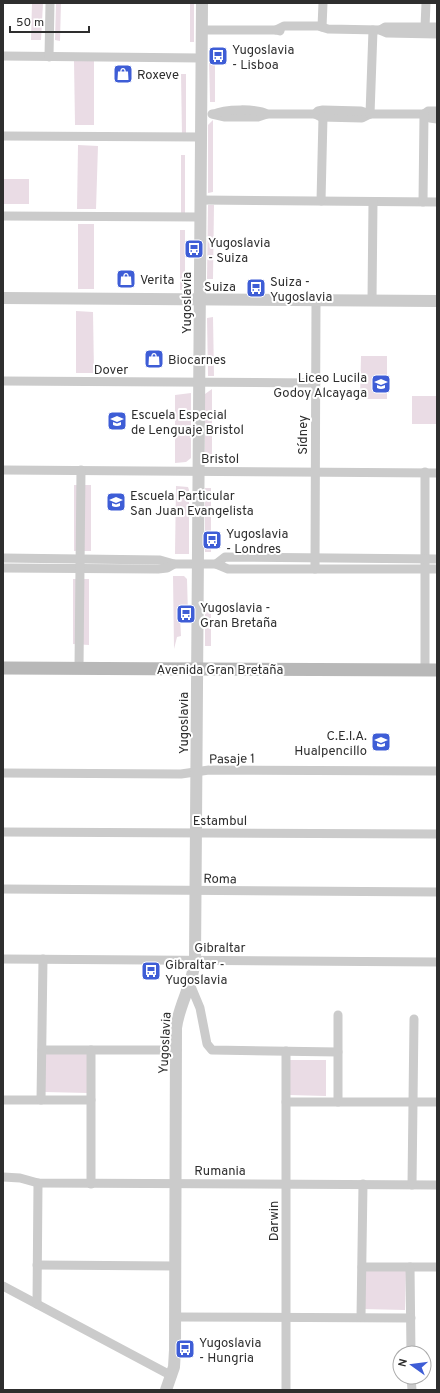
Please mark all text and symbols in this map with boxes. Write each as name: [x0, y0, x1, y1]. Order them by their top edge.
scale bar: [10, 8, 89, 34]
text: 50 m: [16, 15, 44, 31]
place label: Yugoslavia - Lisboa: [232, 43, 294, 74]
bus stop icon: Yugoslavia - Lisboa: [207, 45, 229, 67]
shop icon: Roxeve: [112, 63, 134, 85]
place label: Roxeve: [137, 68, 179, 84]
place label: Yugoslavia - Suiza: [208, 236, 270, 267]
bus stop icon: Yugoslavia - Suiza: [183, 238, 205, 260]
shop icon: Verita: [115, 268, 137, 290]
street label: Yugoslavia: [180, 272, 196, 334]
place label: Verita: [140, 273, 174, 289]
place label: Suiza - Yugoslavia: [270, 275, 332, 306]
bus stop icon: Suiza - Yugoslavia: [245, 277, 267, 299]
street label: Suiza: [204, 280, 236, 296]
shop icon: Biocarnes: [143, 348, 165, 370]
place label: Biocarnes: [168, 353, 226, 369]
street label: Dover: [94, 363, 128, 379]
place label: Liceo Lucila Godoy Alcayaga: [273, 371, 367, 402]
school or university icon: Liceo Lucila Godoy Alcayaga: [370, 373, 392, 395]
place label: Escuela Especial de Lenguaje Bristol: [131, 408, 244, 439]
school or university icon: Escuela Especial de Lenguaje Bristol: [106, 410, 128, 432]
street label: Sídney: [296, 415, 312, 455]
street label: Bristol: [201, 452, 239, 468]
place label: Escuela Particular San Juan Evangelista: [130, 489, 254, 520]
school or university icon: Escuela Particular San Juan Evangelista: [105, 491, 127, 513]
place label: Yugoslavia - Londres: [226, 527, 288, 558]
bus stop icon: Yugoslavia - Londres: [201, 529, 223, 551]
place label: Yugoslavia - Gran Bretaña: [200, 601, 277, 632]
bus stop icon: Yugoslavia - Gran Bretaña: [175, 603, 197, 625]
street label: Avenida Gran Bretaña: [157, 663, 283, 679]
street label: Yugoslavia: [177, 692, 193, 754]
place label: C.E.I.A. Hualpencillo: [294, 729, 367, 760]
school or university icon: C.E.I.A. Hualpencillo: [370, 731, 392, 753]
street label: Pasaje 1: [209, 752, 255, 768]
street label: Estambul: [193, 814, 247, 830]
street label: Roma: [203, 872, 237, 888]
street label: Gibraltar: [194, 941, 246, 957]
place label: Gibraltar - Yugoslavia: [165, 958, 227, 989]
bus stop icon: Gibraltar - Yugoslavia: [140, 960, 162, 982]
street label: Yugoslavia: [156, 1012, 176, 1075]
street label: Rumania: [194, 1164, 246, 1180]
street label: Darwin: [267, 1201, 283, 1241]
place label: Yugoslavia - Hungria: [199, 1336, 261, 1367]
bus stop icon: Yugoslavia - Hungria: [174, 1338, 196, 1360]
north arrow: [392, 1345, 432, 1385]
text: N: [396, 1357, 411, 1368]

